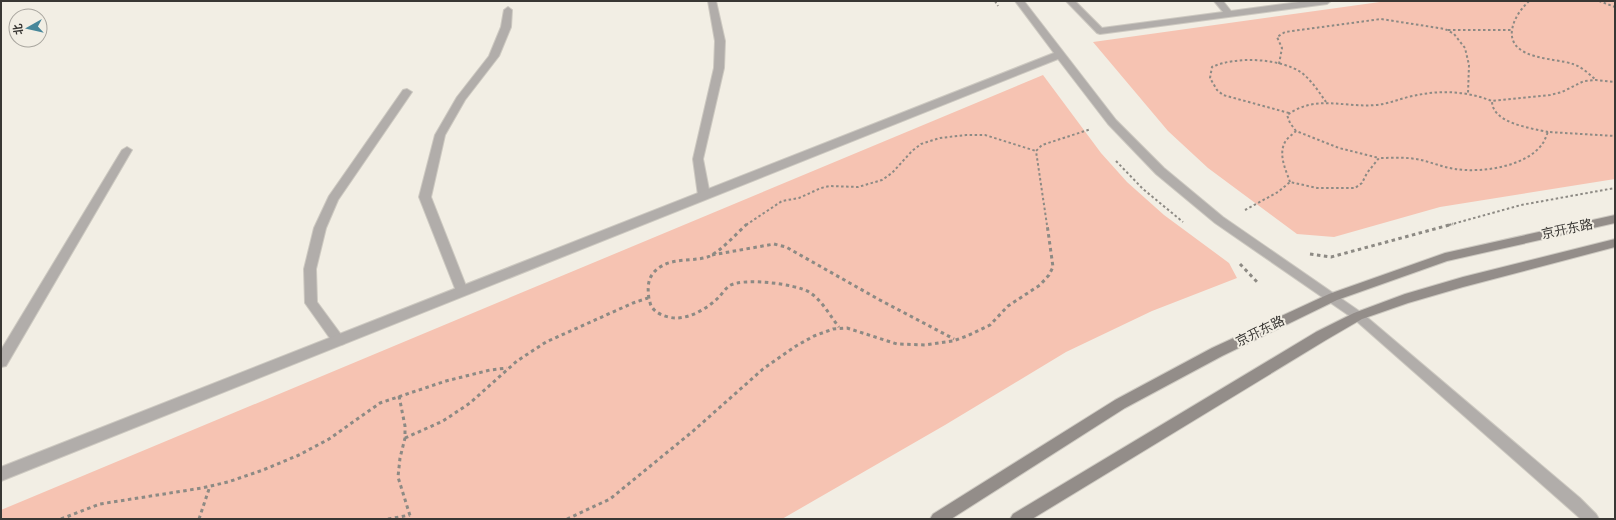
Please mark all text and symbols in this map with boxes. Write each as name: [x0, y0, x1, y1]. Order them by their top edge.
north arrow: [8, 8, 48, 48]
text: 北: [10, 23, 26, 36]
street label: 京开东路: [1540, 215, 1594, 243]
street label: 京开东路: [1233, 312, 1287, 350]

